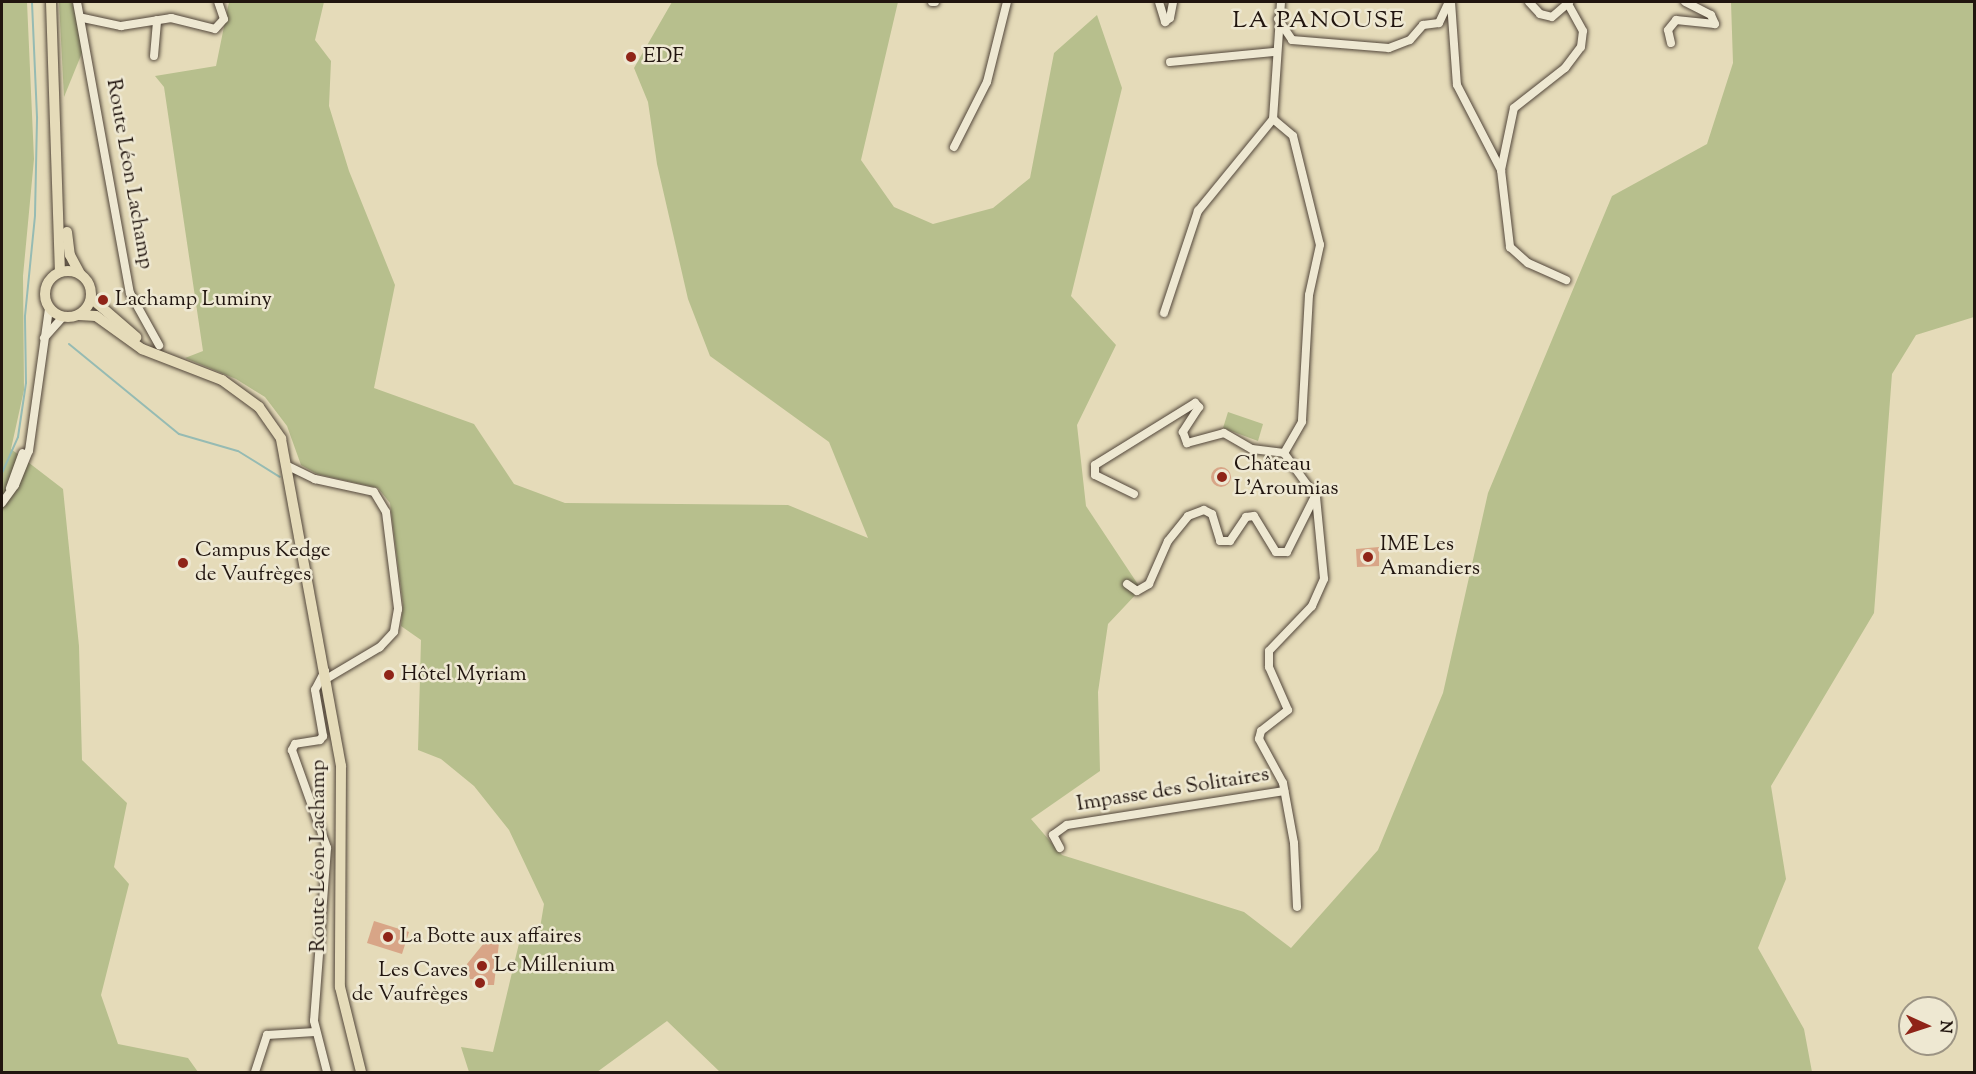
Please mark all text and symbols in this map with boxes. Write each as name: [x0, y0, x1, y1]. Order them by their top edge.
district label: LA PANOUSE: [1233, 8, 1405, 36]
place label: EDF: [643, 44, 684, 70]
marker: EDF: [624, 50, 638, 64]
street label: Route Léon Lachamp: [100, 77, 158, 271]
place label: Lachamp Luminy: [115, 287, 272, 313]
marker: Lachamp Luminy: [96, 293, 110, 307]
place label: Château L'Aroumias: [1234, 452, 1339, 502]
marker: Château L'Aroumias: [1215, 470, 1229, 484]
place label: IME Les Amandiers: [1380, 532, 1480, 582]
place label: Campus Kedge de Vaufrèges: [195, 538, 331, 588]
marker: IME Les Amandiers: [1361, 550, 1375, 564]
marker: Campus Kedge de Vaufrèges: [176, 556, 190, 570]
place label: Hôtel Myriam: [401, 662, 527, 688]
marker: Hôtel Myriam: [382, 668, 396, 682]
street label: Route Léon Lachamp: [306, 760, 332, 952]
street label: Impasse des Solitaires: [1075, 762, 1271, 818]
place label: La Botte aux affaires: [400, 924, 581, 950]
marker: La Botte aux affaires: [381, 930, 395, 944]
place label: Le Millenium: [494, 953, 615, 979]
place label: Les Caves de Vaufrèges: [352, 958, 468, 1008]
marker: Le Millenium: [475, 959, 489, 973]
marker: Les Caves de Vaufrèges: [473, 976, 487, 990]
north arrow: [1898, 996, 1958, 1056]
text: N: [1933, 1020, 1956, 1034]

